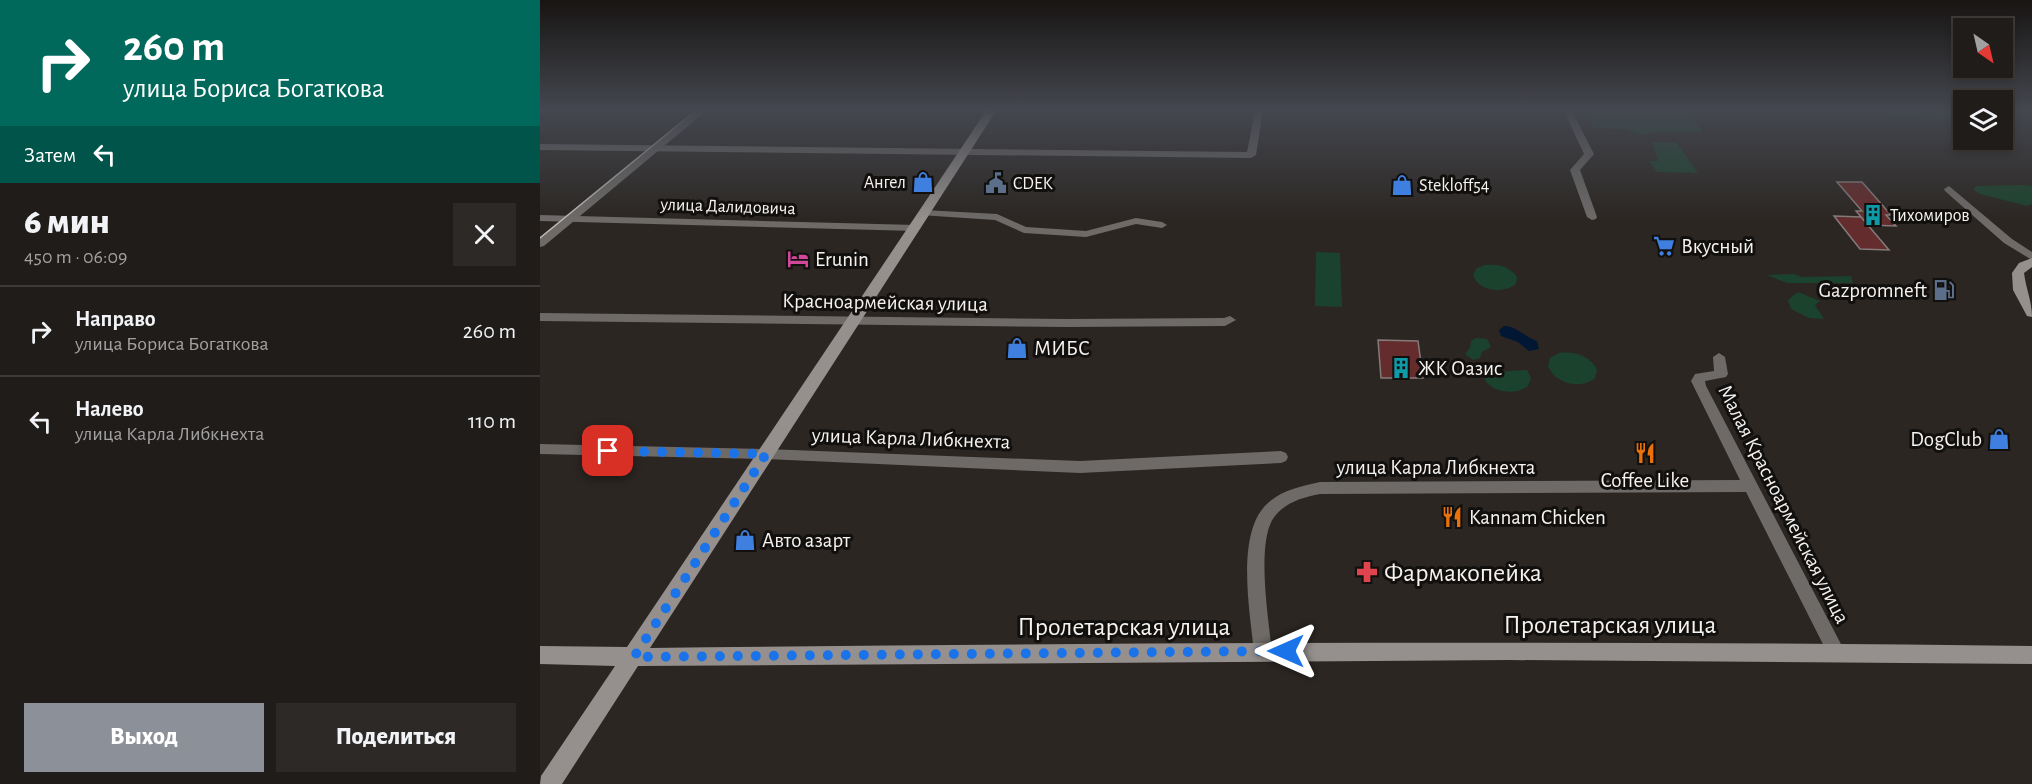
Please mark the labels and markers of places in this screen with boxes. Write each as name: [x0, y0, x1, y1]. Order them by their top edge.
shop icon: Ангел: [911, 170, 935, 194]
public building icon: CDEK: [984, 171, 1008, 195]
shop icon: Stekloff54: [1390, 173, 1414, 197]
place label: Ангел: [864, 174, 906, 192]
place label: CDEK: [1013, 175, 1053, 193]
place label: Stekloff54: [1419, 177, 1490, 195]
building icon: Тихомиров: [1861, 203, 1885, 227]
place label: Тихомиров: [1890, 207, 1970, 225]
supermarket icon: Вкусный: [1652, 234, 1676, 258]
place label: Вкусный: [1681, 236, 1754, 257]
hotel icon: Erunin: [786, 247, 810, 271]
place label: Erunin: [815, 249, 869, 270]
fuel station icon: Gazpromneft: [1932, 278, 1956, 302]
place label: Gazpromneft: [1819, 280, 1927, 301]
shop icon: МИБС: [1005, 336, 1029, 360]
place label: МИБС: [1034, 338, 1090, 359]
building icon: ЖК Оазис: [1389, 356, 1413, 380]
place label: ЖК Оазис: [1418, 358, 1503, 379]
pin: [582, 425, 633, 476]
shop icon: DogClub: [1987, 427, 2011, 451]
place label: DogClub: [1910, 429, 1982, 450]
restaurant icon: Coffee Like: [1633, 441, 1657, 465]
place label: Coffee Like: [1601, 470, 1689, 491]
restaurant icon: Kannam Chicken: [1440, 505, 1464, 529]
place label: Kannam Chicken: [1469, 507, 1606, 528]
shop icon: Авто азарт: [733, 528, 757, 552]
place label: Авто азарт: [762, 530, 851, 551]
pharmacy icon: Фармакопейка: [1355, 560, 1379, 584]
place label: Фармакопейка: [1384, 560, 1542, 586]

